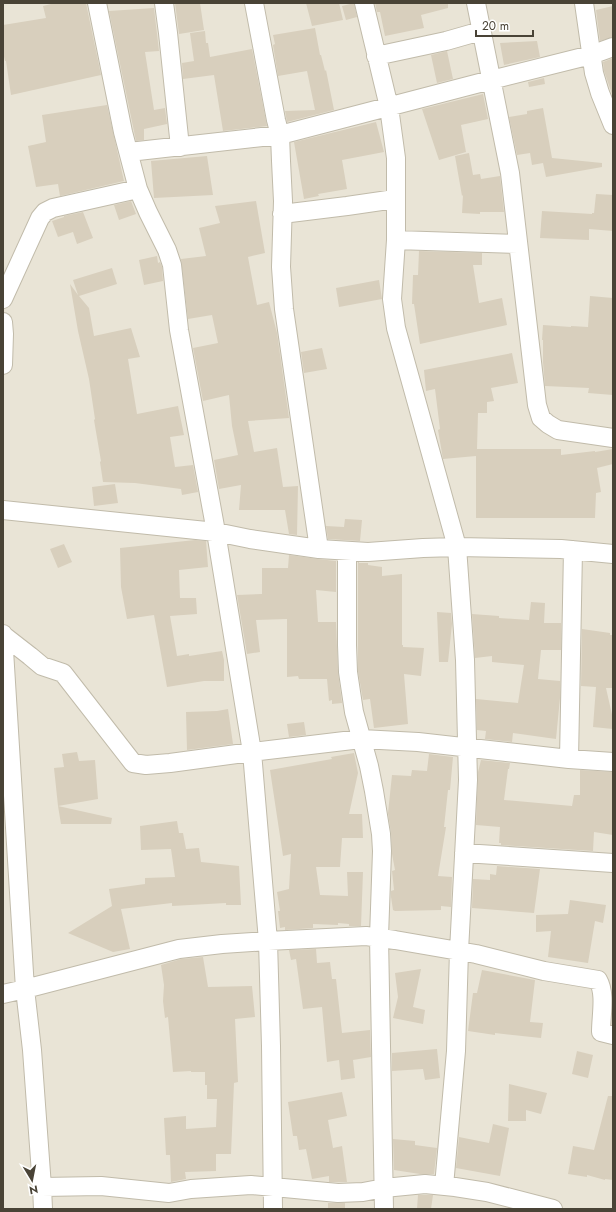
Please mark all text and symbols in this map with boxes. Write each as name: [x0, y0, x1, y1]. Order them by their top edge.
scale bar: [476, 12, 533, 38]
text: 20 m: [482, 17, 509, 35]
north arrow: [12, 1160, 52, 1200]
text: N: [28, 1181, 39, 1198]

